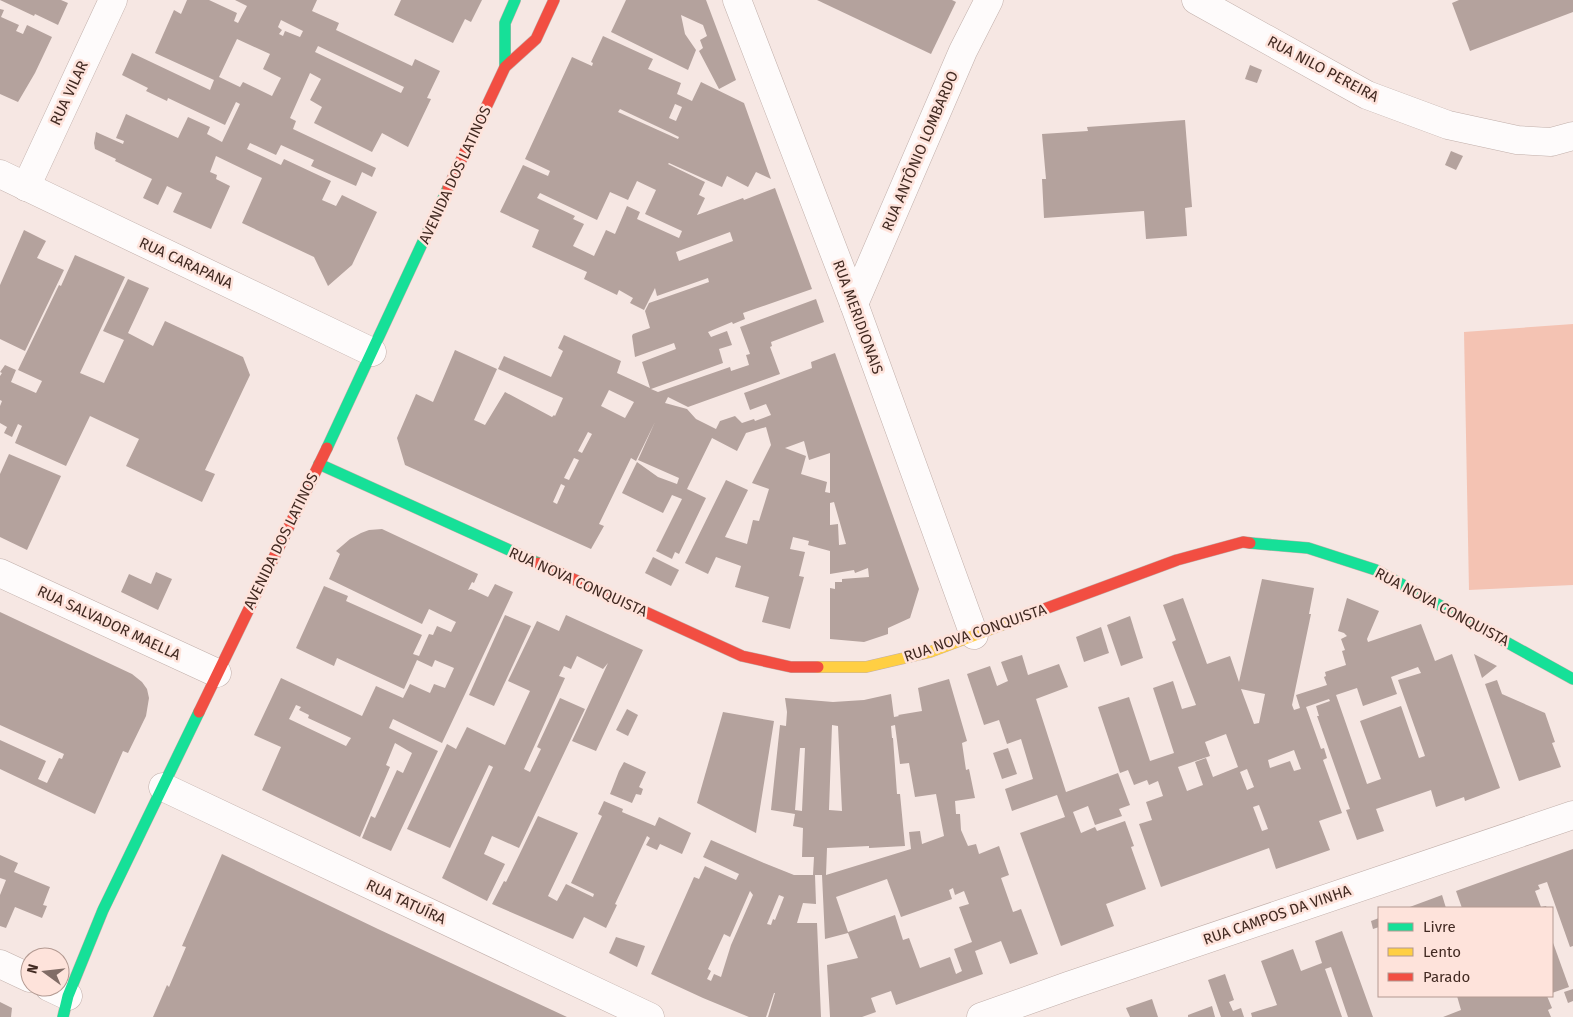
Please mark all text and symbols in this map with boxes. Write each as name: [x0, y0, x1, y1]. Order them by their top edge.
street label: RUA NILO PEREIRA: [1264, 32, 1382, 106]
street label: RUA VILAR: [46, 58, 92, 128]
street label: RUA ANTÔNIO LOMBARDO: [878, 68, 962, 234]
street label: AVENIDA DOS LATINOS: [415, 103, 495, 247]
street label: RUA CARAPANA: [136, 233, 236, 293]
street label: RUA MERIDIONAIS: [829, 257, 887, 377]
street label: AVENIDA DOS LATINOS: [240, 470, 322, 612]
street label: RUA NOVA CONQUISTA: [506, 543, 650, 621]
street label: RUA NOVA CONQUISTA: [1372, 564, 1513, 650]
street label: RUA SALVADOR MAELLA: [35, 582, 184, 664]
street label: RUA NOVA CONQUISTA: [901, 600, 1049, 666]
street label: RUA TATUÍRA: [363, 876, 449, 928]
street label: RUA CAMPOS DA VINHA: [1201, 881, 1354, 949]
legend: [1378, 907, 1553, 997]
text: Livre: [1423, 918, 1456, 936]
text: Lento: [1423, 943, 1461, 961]
north arrow: [20, 947, 70, 997]
text: N: [24, 962, 42, 975]
text: Parado: [1423, 968, 1470, 986]

